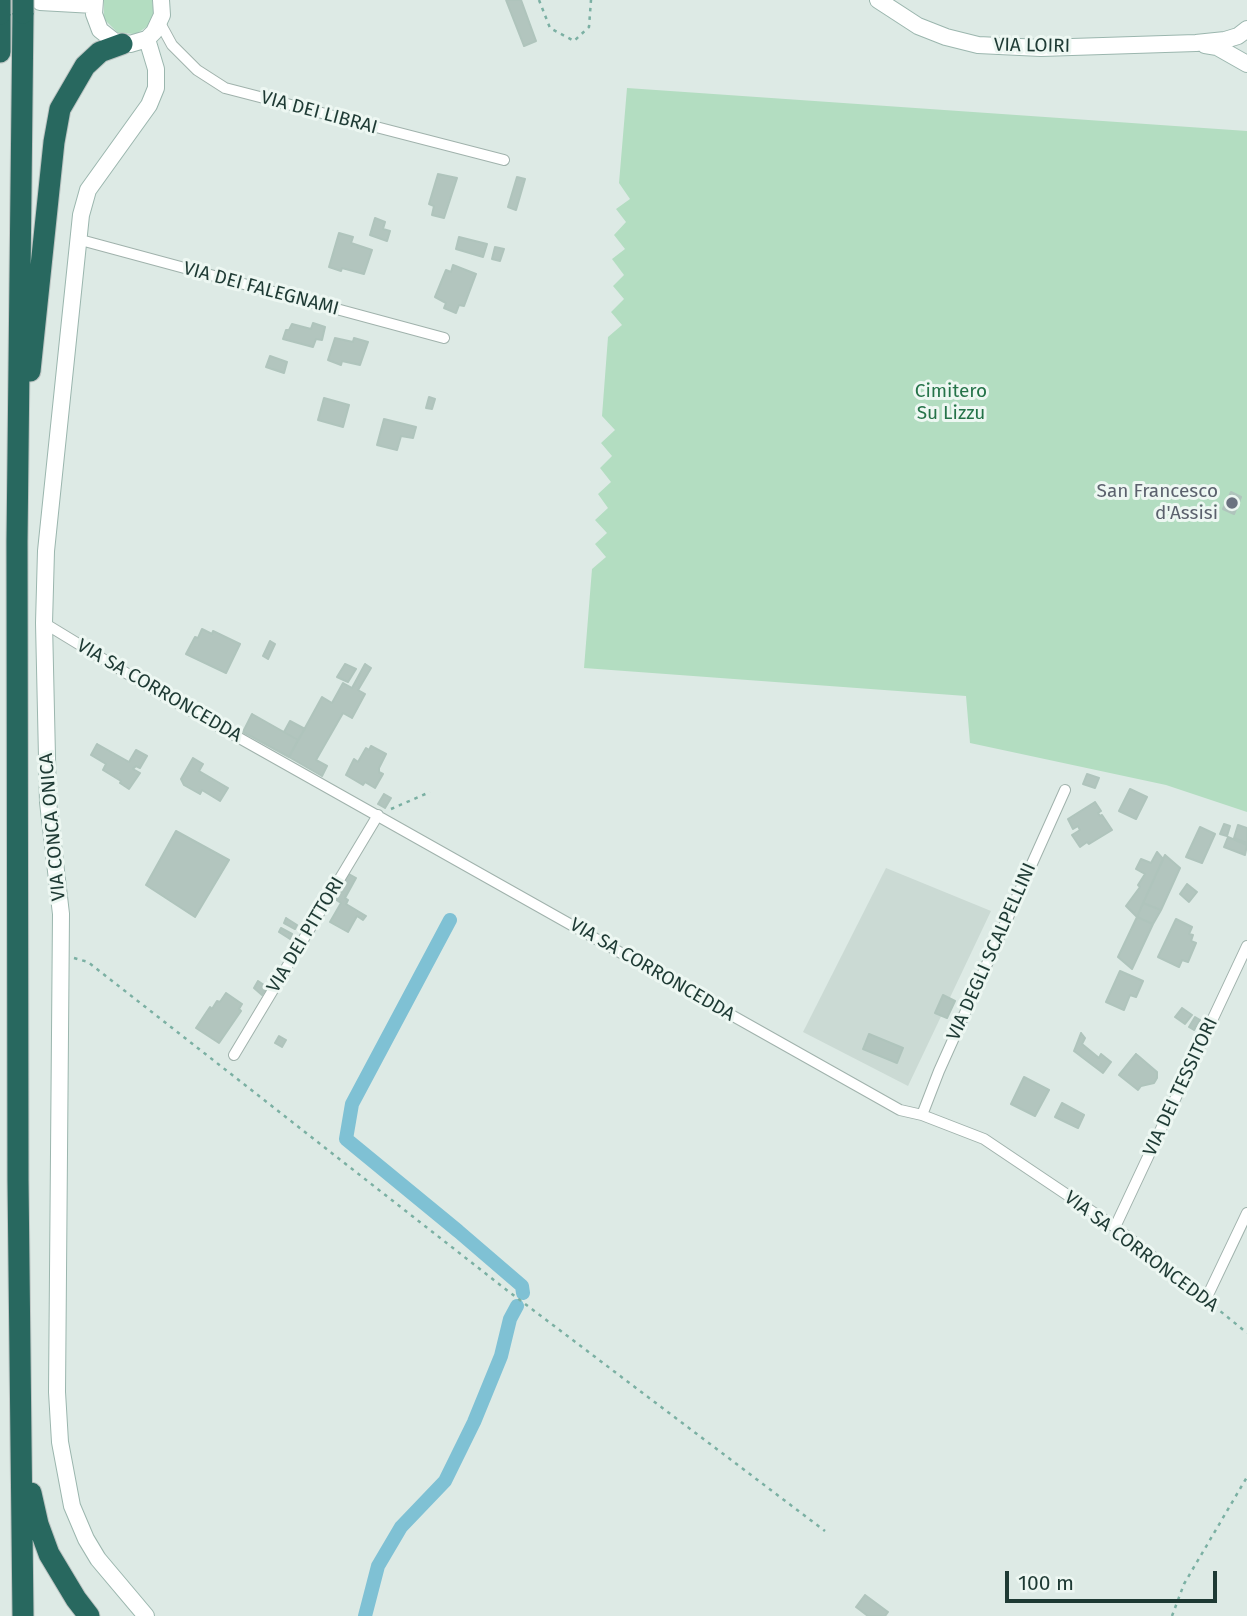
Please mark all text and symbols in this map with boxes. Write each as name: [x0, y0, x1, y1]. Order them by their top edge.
street label: VIA LOIRI: [994, 34, 1070, 58]
street label: VIA DEI LIBRAI: [258, 86, 380, 140]
street label: VIA DEI FALEGNAMI: [181, 257, 341, 321]
park label: Cimitero Su Lizzu: [915, 381, 987, 425]
place label: San Francesco d'Assisi: [1097, 481, 1218, 525]
marker: San Francesco d'Assisi: [1224, 495, 1240, 511]
street label: VIA SA CORRONCEDDA: [73, 634, 245, 748]
street label: VIA CONCA ONICA: [35, 752, 71, 902]
street label: VIA DEGLI SCALPELLINI: [943, 860, 1041, 1044]
street label: VIA DEI PITTORI: [262, 873, 350, 997]
street label: VIA SA CORRONCEDDA: [566, 913, 738, 1027]
street label: VIA DEI TESSITORI: [1139, 1014, 1223, 1160]
street label: VIA SA CORRONCEDDA: [1060, 1187, 1222, 1317]
scale bar: [1009, 1556, 1221, 1600]
text: 100 m: [1018, 1570, 1074, 1596]

